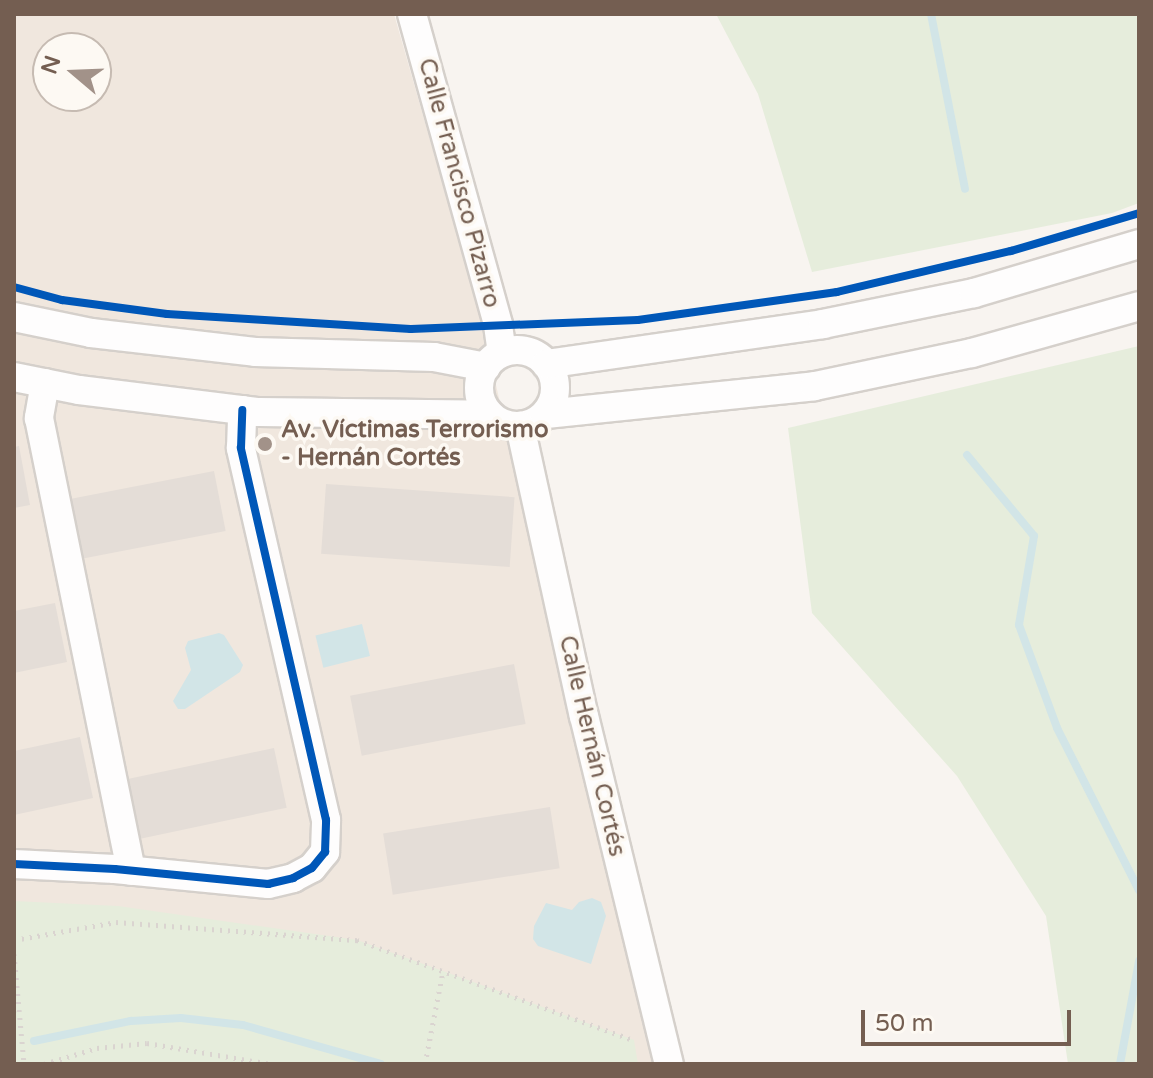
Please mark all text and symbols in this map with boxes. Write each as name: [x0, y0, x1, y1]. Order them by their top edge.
north arrow: [32, 32, 112, 112]
text: N: [36, 52, 66, 77]
street label: Calle Francisco Pizarro: [412, 55, 506, 311]
place label: Av. Víctimas Terrorismo - Hernán Cortés: [281, 416, 548, 472]
marker: Av. Víctimas Terrorismo - Hernán Cortés: [256, 435, 274, 453]
street label: Calle Hernán Cortés: [553, 633, 631, 859]
scale bar: [865, 994, 1075, 1044]
text: 50 m: [875, 1009, 933, 1038]

